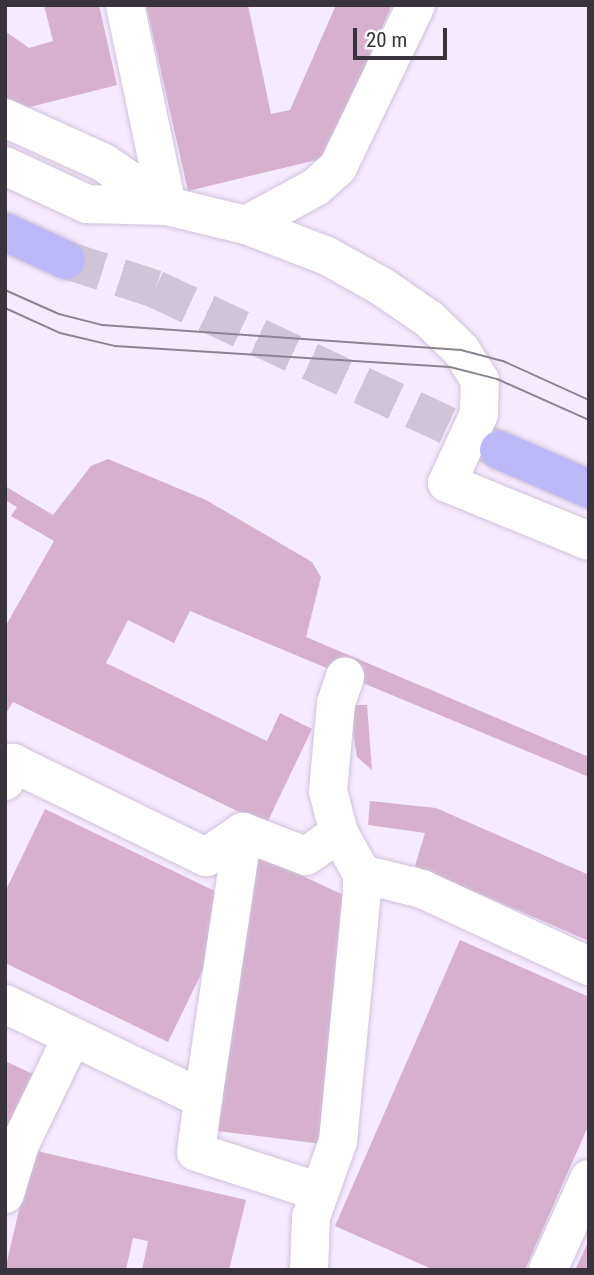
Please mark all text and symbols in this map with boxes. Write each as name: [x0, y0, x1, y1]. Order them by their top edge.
scale bar: [356, 14, 450, 58]
text: 20 m: [366, 28, 407, 52]

